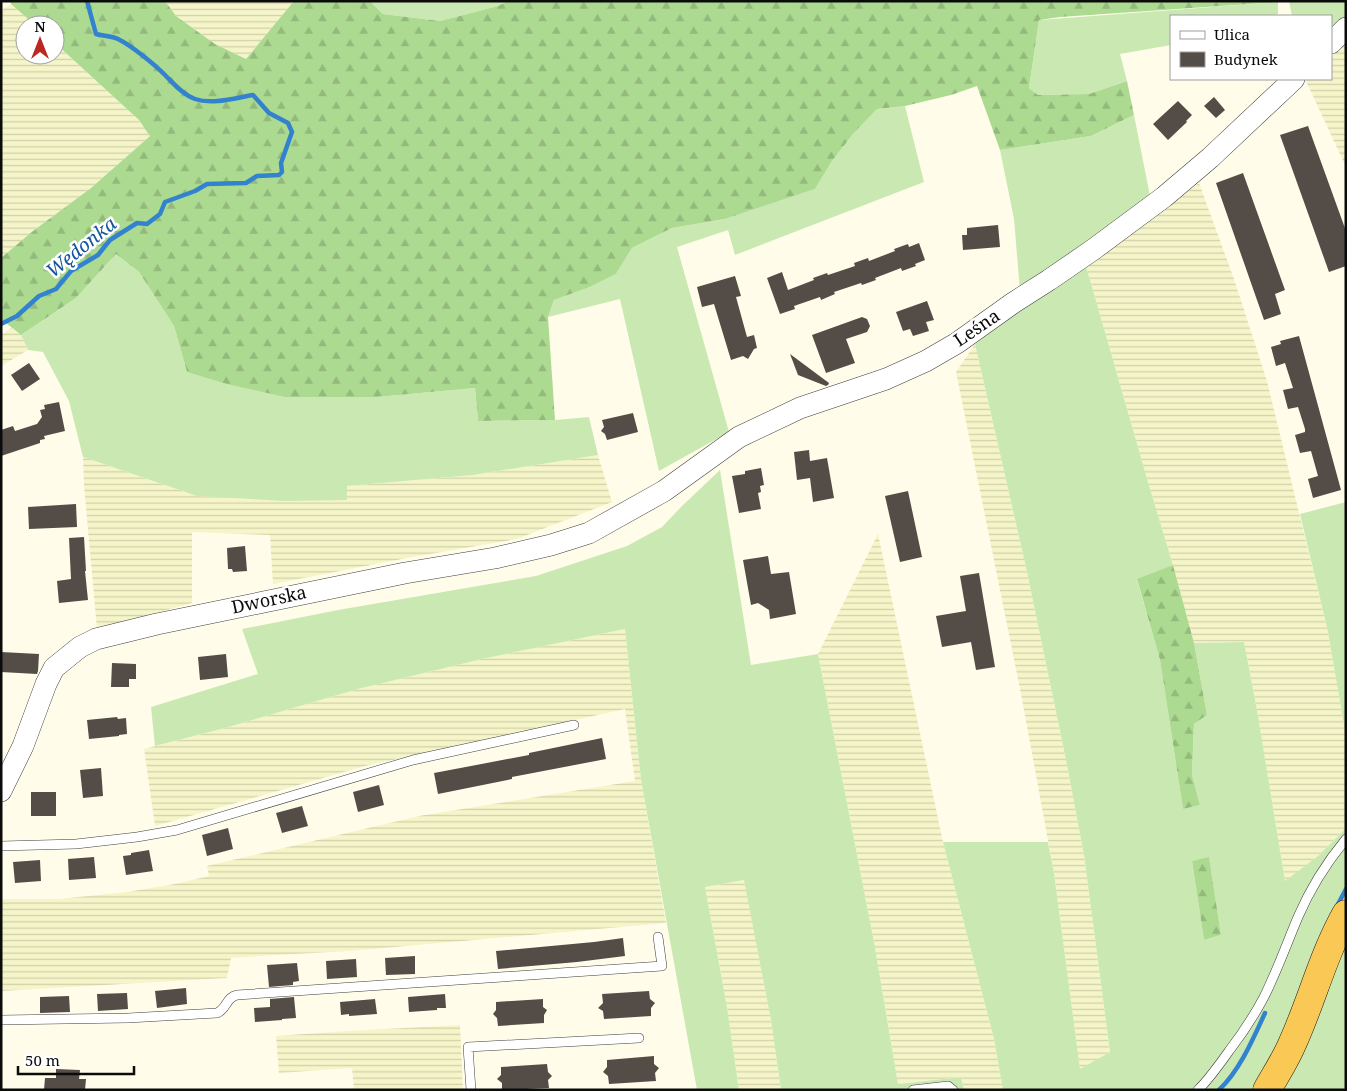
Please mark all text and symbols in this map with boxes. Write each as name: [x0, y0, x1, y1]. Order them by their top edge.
north arrow: [15, 15, 65, 65]
legend: [1170, 15, 1332, 80]
text: N: [34, 17, 46, 36]
text: Ulica: [1214, 24, 1250, 44]
text: Budynek: [1214, 49, 1278, 69]
water label: Wędonka: [40, 211, 122, 283]
street label: Leśna: [949, 303, 1004, 351]
street label: Dworska: [229, 579, 309, 619]
scale bar: [18, 1044, 134, 1076]
text: 50 m: [25, 1050, 60, 1070]

